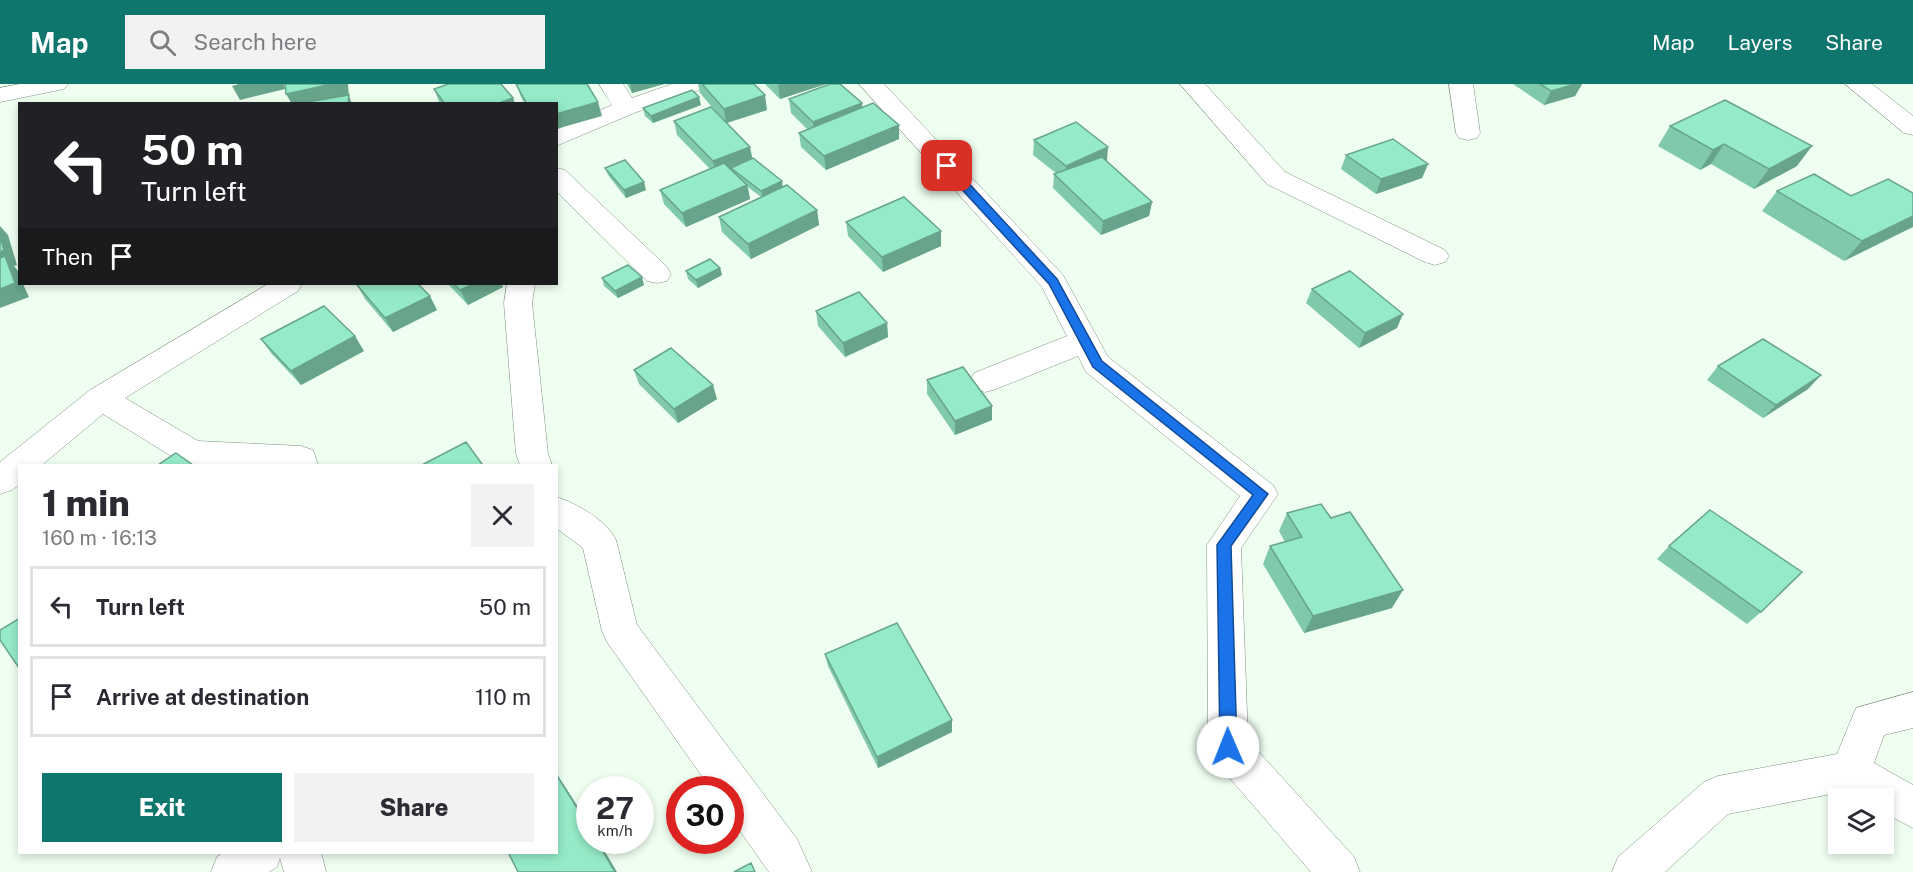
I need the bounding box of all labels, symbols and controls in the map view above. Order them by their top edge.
search box [125,15,545,69]
text: Map [30,26,89,59]
icon: search [146,26,179,59]
text: Search here [194,29,317,55]
text: Map [1652,30,1695,55]
text: Layers [1728,30,1792,55]
text: Share [1825,30,1883,55]
text: 50 m [141,125,244,174]
icon: left [42,126,120,204]
pin [921,140,972,191]
icon: arrive [930,149,963,182]
text: Turn left [141,175,247,207]
icon: arrive [105,240,138,273]
text: Then [42,244,93,270]
text: 1 min [42,482,130,524]
button: close [471,484,534,547]
text: 160 m · 16:13 [42,526,157,550]
icon: left [45,590,78,623]
text: Turn left [96,594,185,620]
text: 50 m [479,594,531,620]
icon: arrive [45,680,78,713]
text: Arrive at destination [96,684,309,710]
text: 110 m [475,684,531,710]
position arrow [1196,715,1260,779]
button: Exit [42,773,282,842]
button: Share [294,773,534,842]
speed limit sign: 30 [666,776,744,854]
map controls [1828,788,1894,854]
button: layers [1828,788,1894,854]
text: 27 [596,790,634,826]
text: km/h [597,822,633,839]

